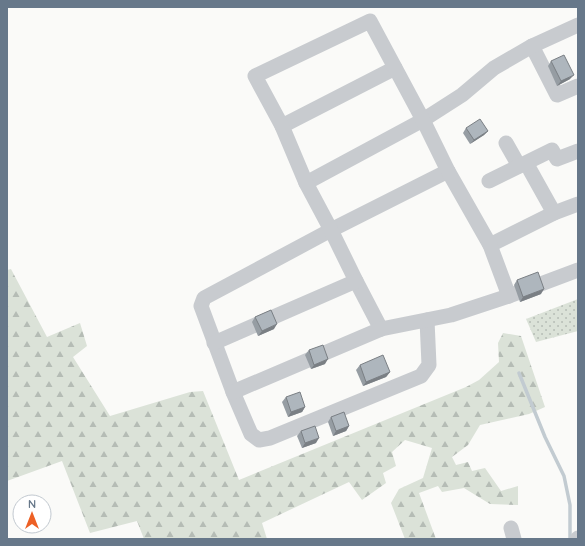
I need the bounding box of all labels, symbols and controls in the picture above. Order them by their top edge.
north arrow [12,494,52,534]
text: N [28,497,36,511]

